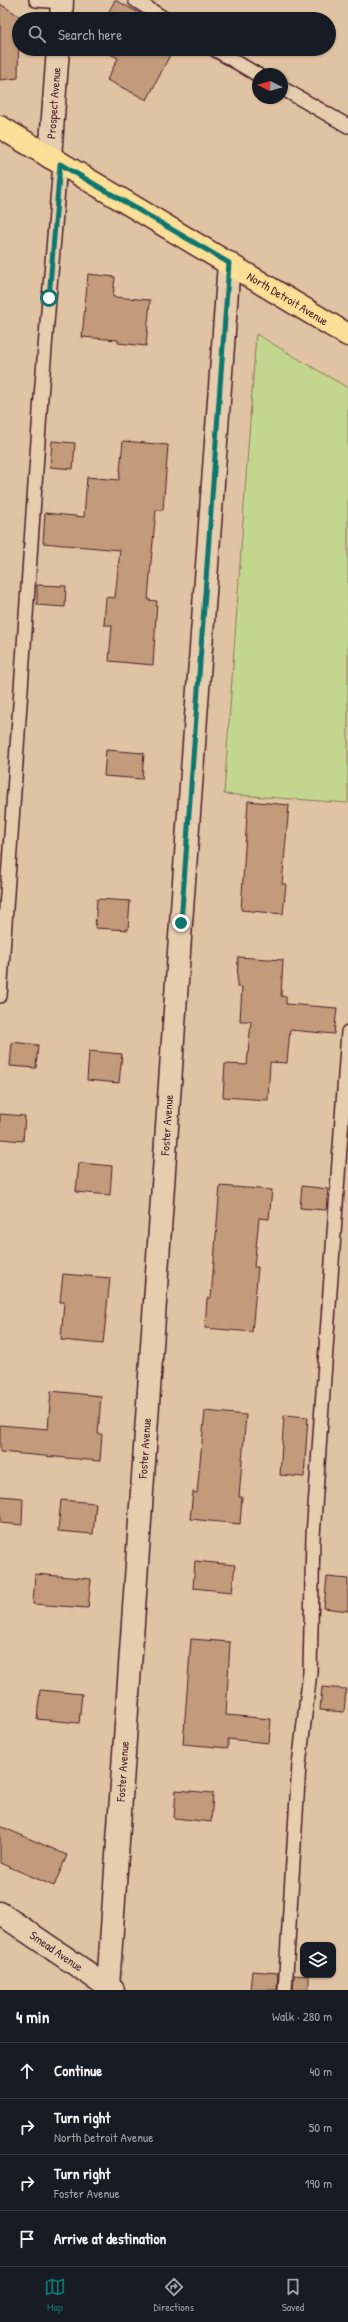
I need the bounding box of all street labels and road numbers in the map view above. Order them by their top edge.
street label: Prospect Avenue [42,66,65,140]
street label: North Detroit Avenue [244,268,332,329]
street label: Foster Avenue [156,1094,177,1157]
street label: Foster Avenue [134,1417,155,1480]
street label: Foster Avenue [112,1740,133,1803]
street label: Smead Avenue [26,1927,87,1975]

